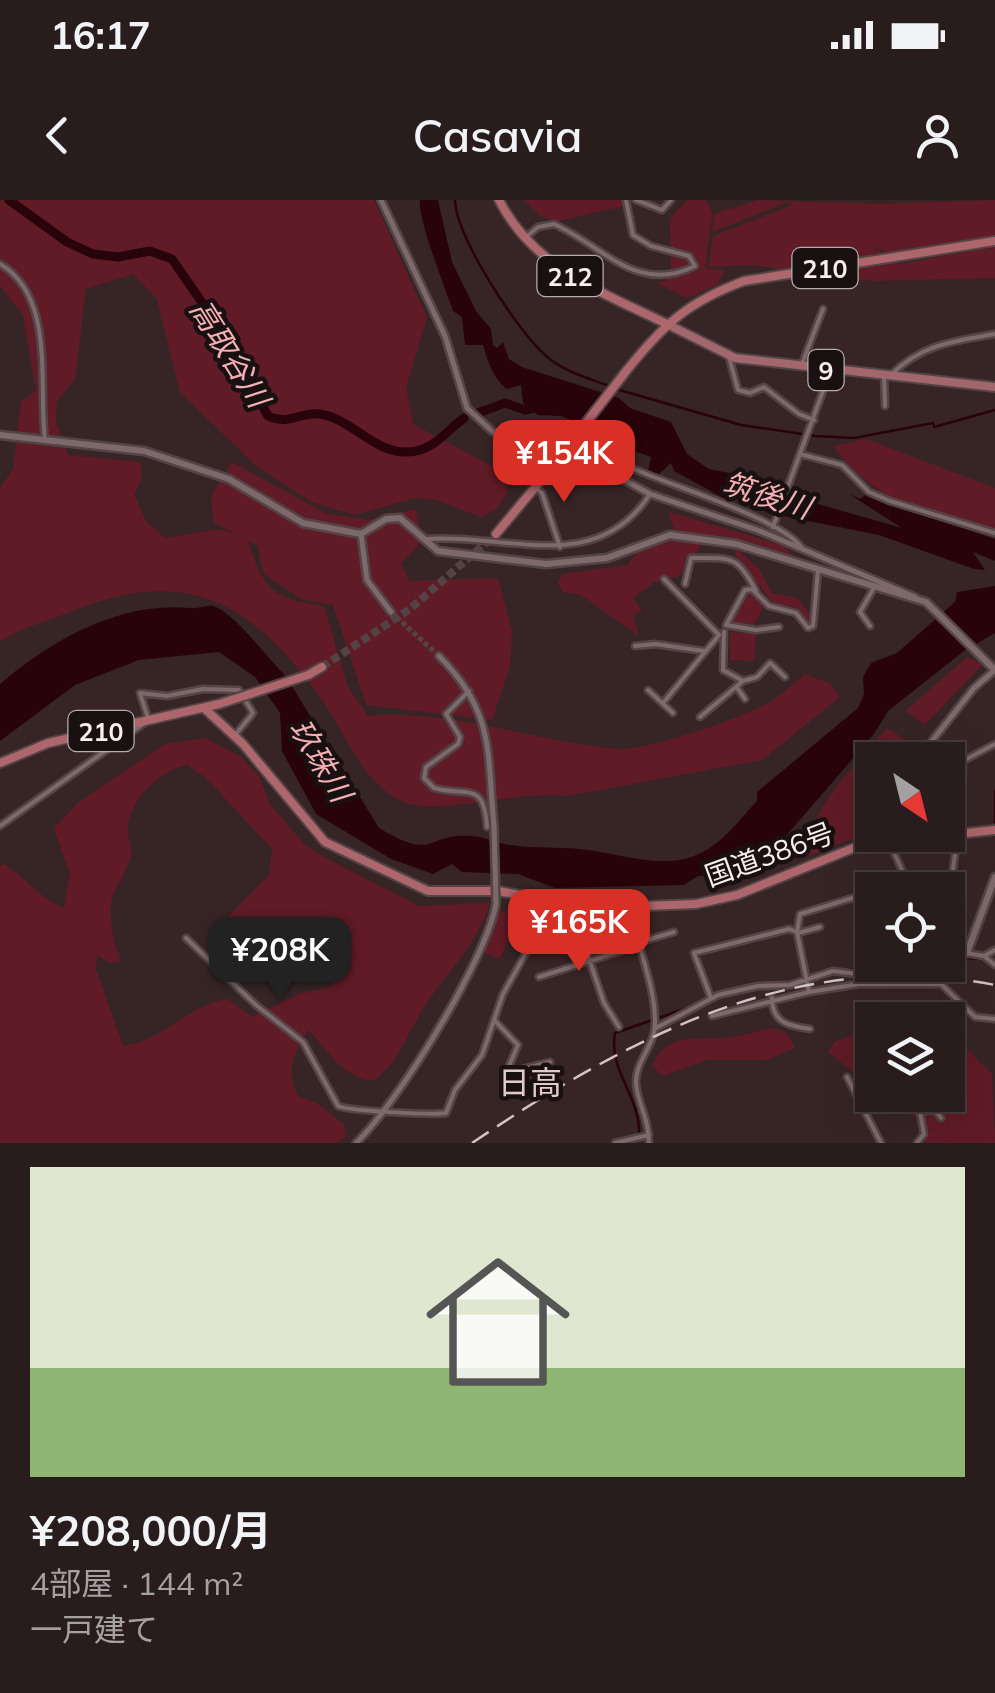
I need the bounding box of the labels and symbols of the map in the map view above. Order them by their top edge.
road number: 210 [792,248,858,288]
road number: 212 [538,256,602,296]
water label: 高取谷川 [182,292,279,416]
road number: 9 [808,350,844,390]
pin: ¥154K [494,420,634,505]
water label: 筑後川 [718,464,818,527]
road number: 210 [68,711,134,751]
water label: 玖珠川 [282,712,362,811]
north arrow [855,742,965,852]
street label: 国道386号 [700,815,838,893]
pin: ¥165K [509,889,649,974]
pin: ¥208K [210,917,350,1002]
district label: 日高 [498,1062,562,1102]

